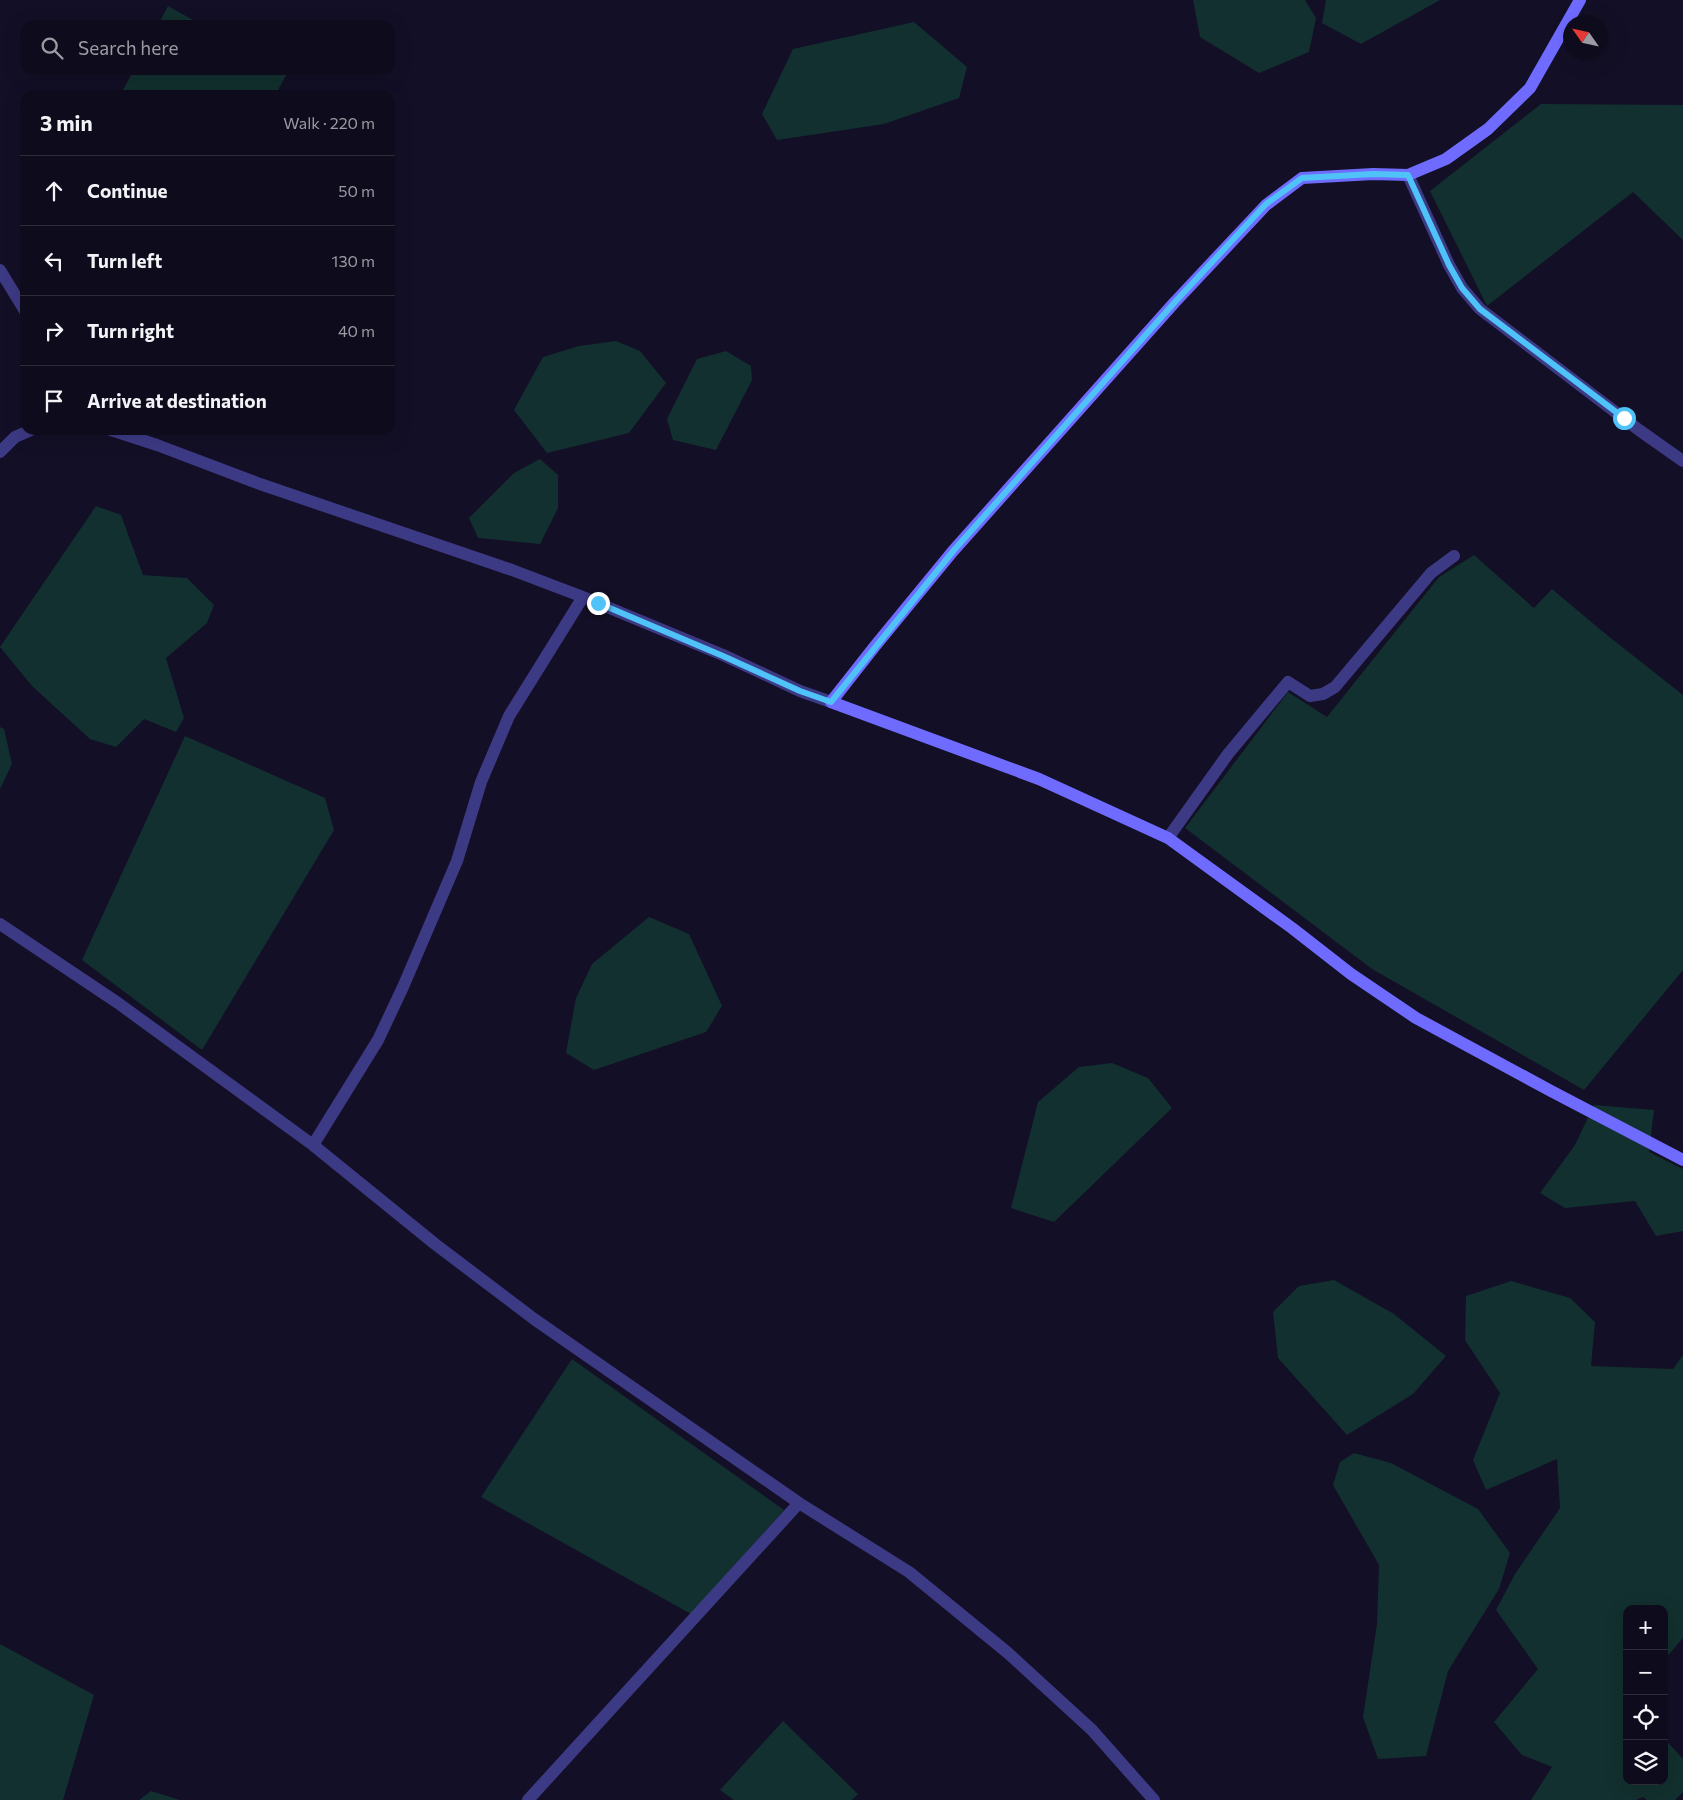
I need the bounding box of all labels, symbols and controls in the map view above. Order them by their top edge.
north arrow [1563,15,1608,60]
search box [20,20,395,75]
icon: search [38,34,66,62]
text: Search here [78,36,178,59]
text: 3 min [40,110,93,135]
text: Walk · 220 m [283,113,375,132]
icon: ahead [40,177,68,205]
text: Continue [87,179,167,202]
text: 50 m [338,181,375,200]
icon: left [40,247,68,275]
text: Turn left [87,249,162,272]
text: 130 m [332,251,375,270]
icon: right [40,317,68,345]
text: Turn right [87,319,174,342]
text: 40 m [338,321,375,340]
icon: arrive [40,387,68,415]
text: Arrive at destination [87,389,267,412]
route start [1613,407,1636,430]
route end [587,592,610,615]
map controls [1623,1605,1668,1785]
button: + [1623,1605,1668,1650]
button: − [1623,1650,1668,1695]
button: locate [1623,1695,1668,1740]
button: layers [1623,1740,1668,1785]

